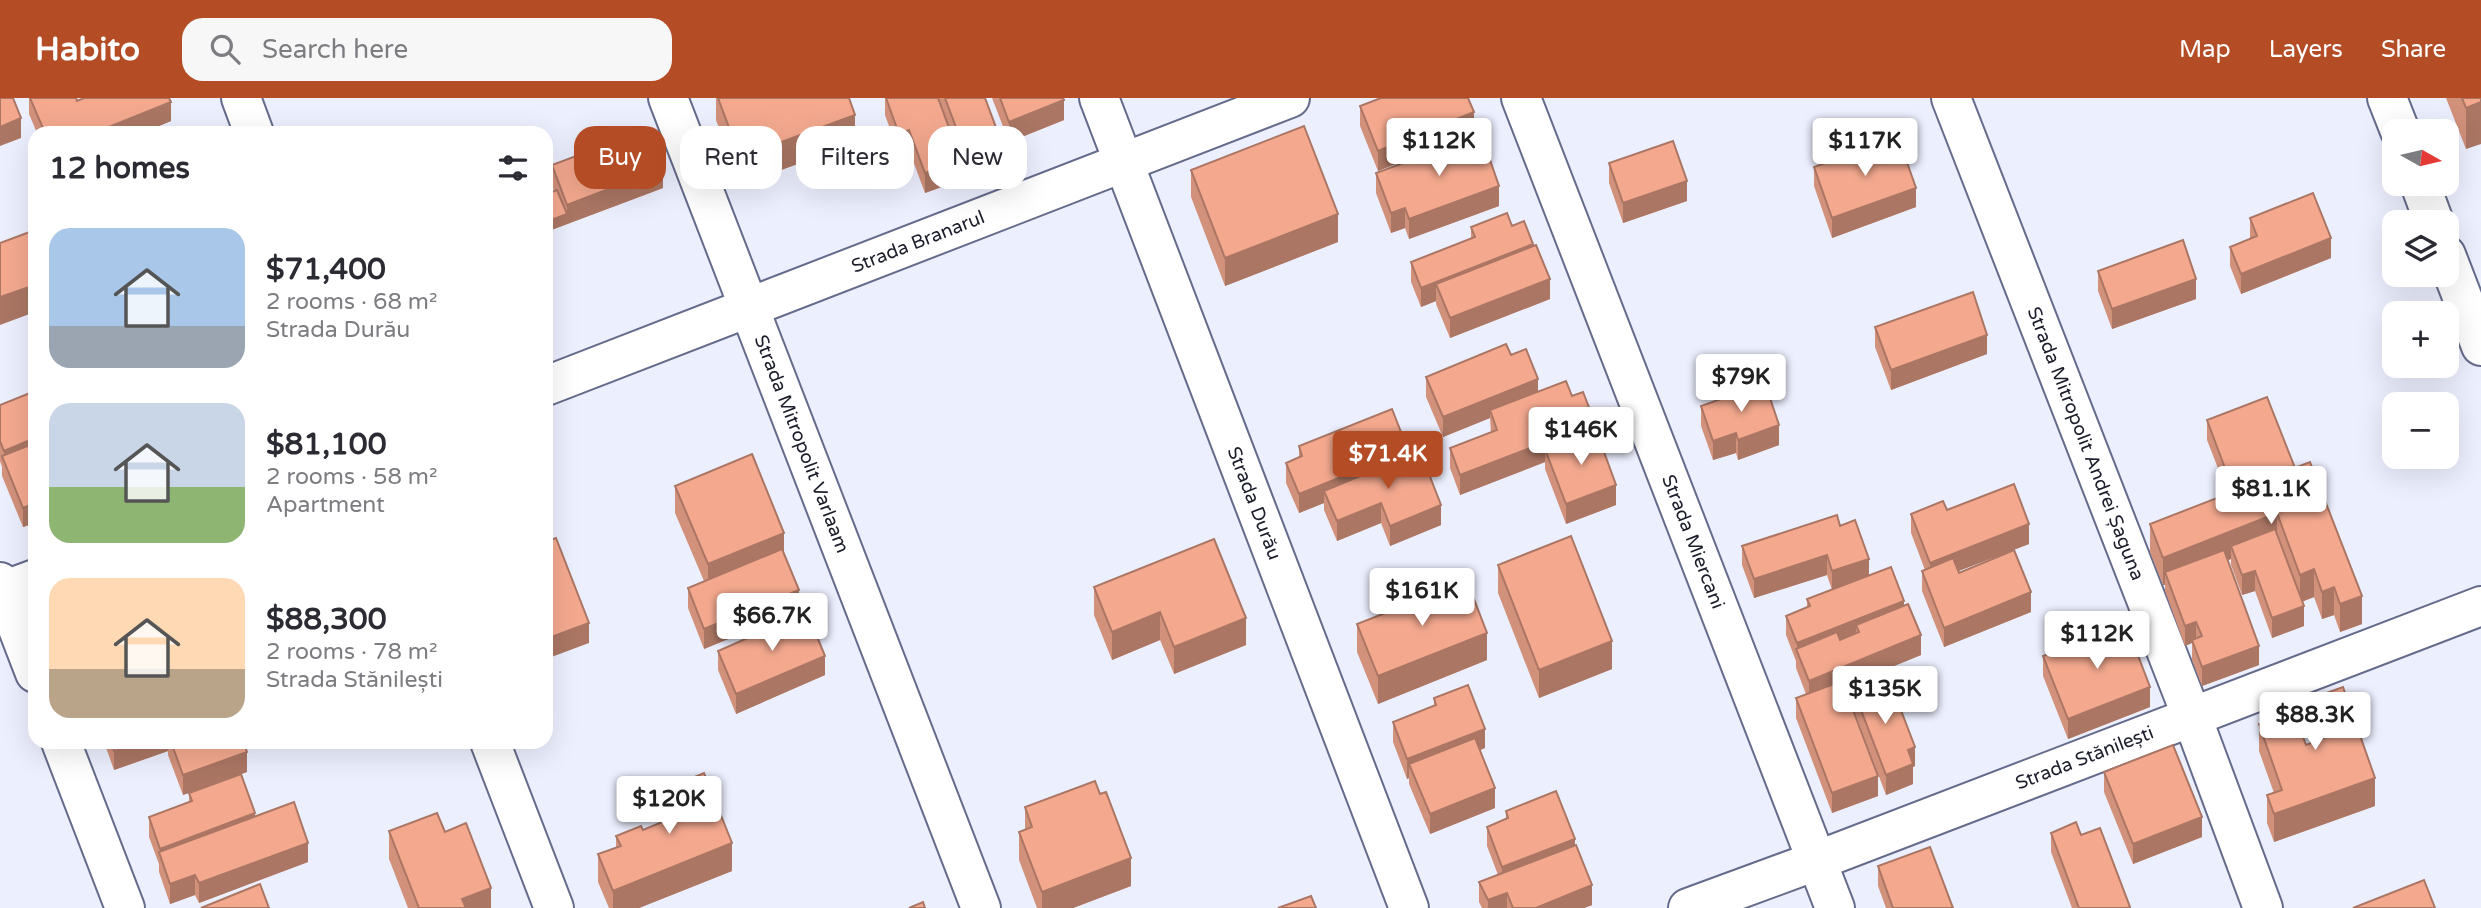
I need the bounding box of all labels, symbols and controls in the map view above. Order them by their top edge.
search box [182,18,672,81]
text: Habito [35,30,140,69]
icon: search [206,30,244,68]
text: Search here [262,34,408,65]
text: Map [2179,35,2231,64]
text: Layers [2269,35,2343,64]
text: Share [2381,35,2446,64]
pin: $112K [1390,118,1488,178]
pin: $117K [1816,118,1914,178]
north arrow [2382,119,2459,196]
map controls [2382,119,2459,469]
chip: Buy [574,126,666,189]
chip: Rent [680,126,782,189]
chip: Filters [796,126,914,189]
chip: New [928,126,1027,189]
text: $112K [1403,127,1475,155]
text: $117K [1829,127,1901,155]
icon: filters [494,149,532,187]
text: 12 homes [49,150,190,187]
street label: Strada Branarul [848,206,988,278]
button: layers [2382,210,2459,287]
text: $71,400 [266,251,386,288]
icon: home [105,256,189,340]
text: 2 rooms · 68 m² [266,288,437,316]
button: + [2382,301,2459,378]
street label: Strada Mitropolit Andrei Șaguna [2022,304,2149,584]
text: Strada Durău [266,316,410,344]
street label: Strada Mitropolit Varlaam [750,332,854,556]
pin: $79K [1700,354,1782,414]
text: $79K [1712,363,1770,391]
button: − [2382,392,2459,469]
pin: $146K [1532,408,1630,467]
text: $146K [1545,416,1617,444]
text: $81,100 [266,426,386,463]
icon: home [105,431,189,515]
pin: $71.4K [1331,432,1445,491]
text: $71.4K [1349,440,1427,468]
street label: Strada Durău [1223,444,1286,563]
text: 2 rooms · 58 m² [266,463,437,491]
pin: $81.1K [2214,466,2328,526]
street label: Strada Miercani [1657,472,1729,612]
text: $81.1K [2232,475,2310,503]
text: Apartment [266,491,385,519]
pin: $161K [1373,568,1471,628]
text: $161K [1386,577,1458,605]
pin: $66.7K [715,594,829,653]
text: $88,300 [266,601,386,638]
text: $66.7K [733,602,811,630]
icon: home [105,606,189,690]
pin: $112K [2048,612,2146,671]
text: $112K [2061,620,2133,648]
text: 2 rooms · 78 m² [266,638,437,666]
text: Strada Stănilești [266,666,443,694]
pin: $135K [1836,666,1934,726]
text: $135K [1849,675,1921,703]
pin: $88.3K [2258,692,2372,752]
text: $88.3K [2276,701,2354,729]
street label: Strada Stănilești [2012,722,2157,794]
pin: $120K [620,776,718,836]
text: $120K [633,785,705,813]

